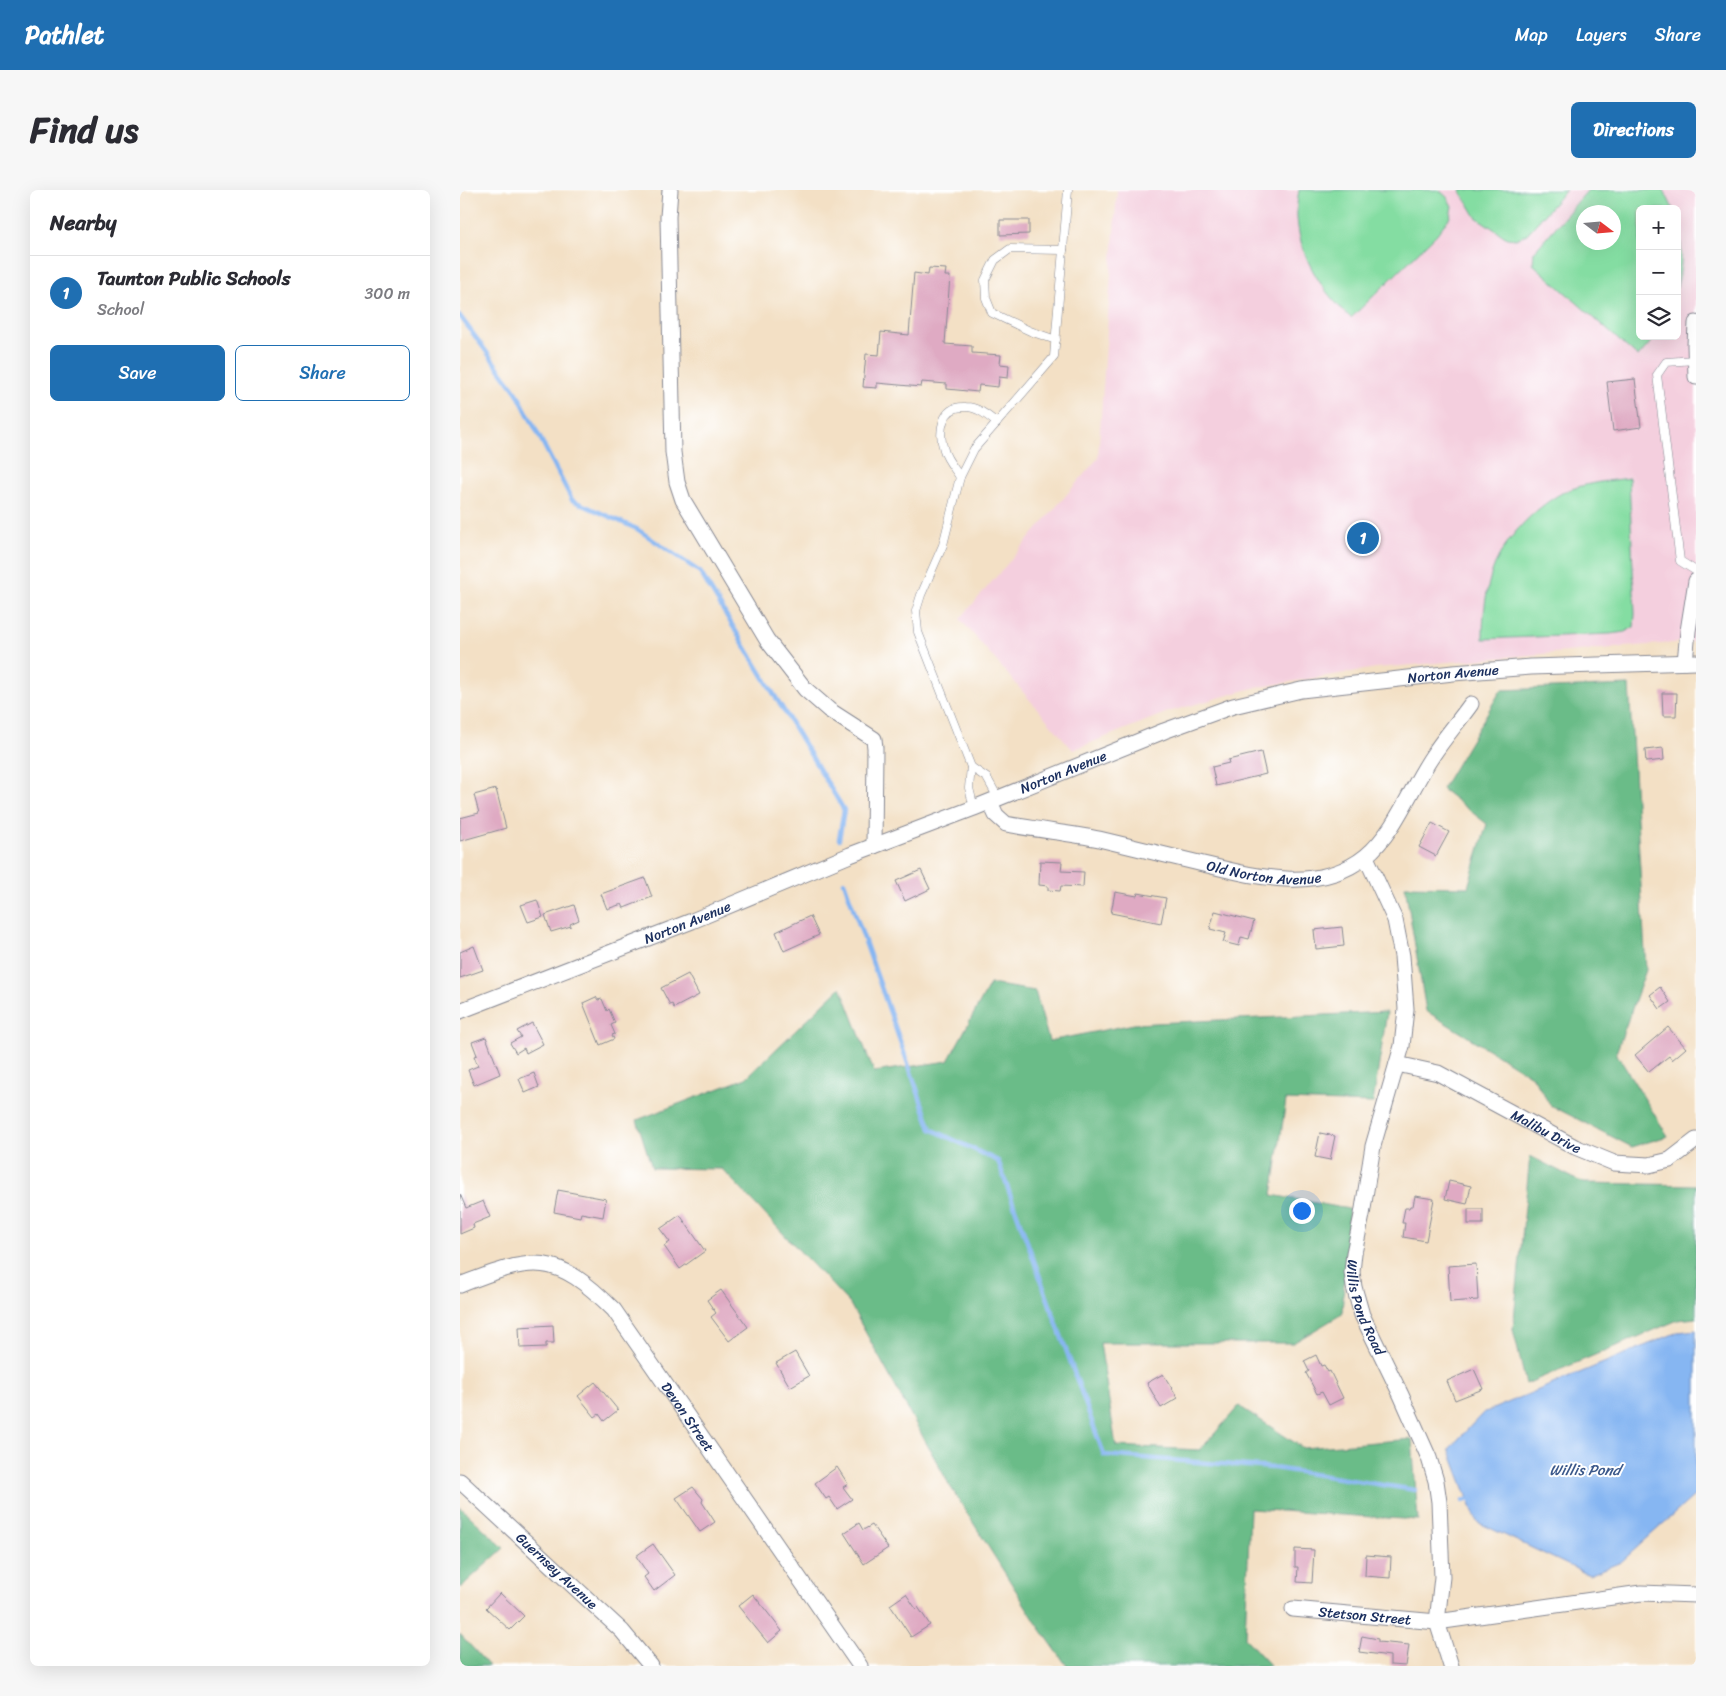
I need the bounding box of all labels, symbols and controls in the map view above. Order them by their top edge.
text: Pathlet [25,14,104,56]
text: Map [1515,19,1548,51]
text: Layers [1576,19,1627,51]
text: Share [1655,19,1701,51]
text: Find us [30,99,138,161]
button: Directions [1571,102,1696,158]
text: Nearby [50,204,116,242]
north arrow [1576,205,1621,250]
map controls [1636,205,1681,340]
button: + [1636,205,1681,250]
button: − [1636,250,1681,295]
text: Taunton Public Schools [97,262,291,295]
text: 1 [63,279,69,308]
text: 300 m [365,279,410,308]
text: School [97,295,144,324]
button: layers [1636,295,1681,340]
button: Save [50,345,225,401]
button: Share [235,345,410,401]
pin: 1 [1347,519,1379,557]
street label: Norton Avenue [1406,658,1500,691]
street label: Norton Avenue [1016,743,1111,801]
street label: Old Norton Avenue [1204,853,1324,892]
street label: Norton Avenue [640,894,735,951]
street label: Malibu Drive [1506,1103,1585,1161]
your location [1289,1198,1315,1224]
street label: Willis Pond Road [1339,1258,1393,1361]
street label: Devon Street [654,1377,721,1457]
water label: Willis Pond [1550,1457,1625,1483]
street label: Guernsey Avenue [510,1526,604,1616]
street label: Stetson Street [1317,1599,1412,1633]

